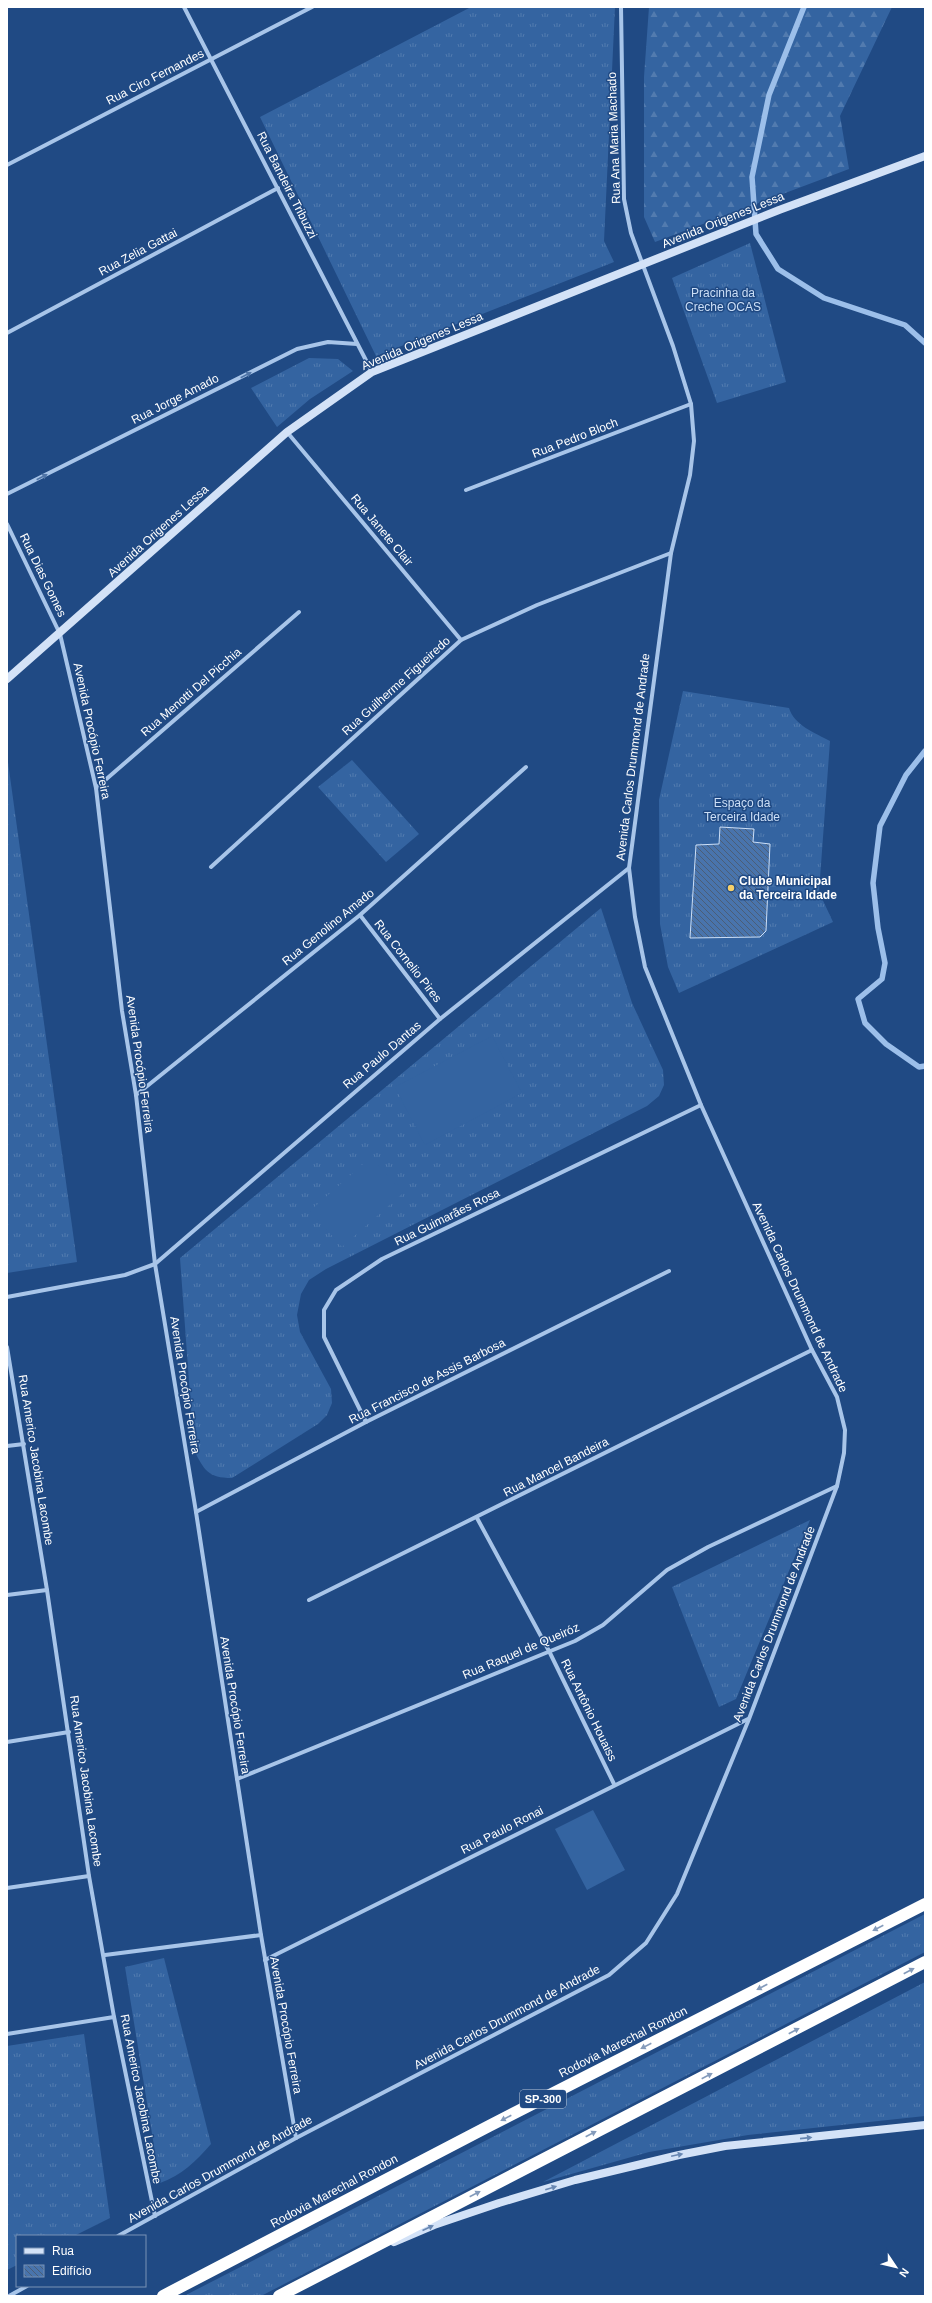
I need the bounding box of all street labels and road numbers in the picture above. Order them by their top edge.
street label: Rua Ciro Fernandes [104,46,206,108]
street label: Rua Ana Maria Machado [605,71,623,204]
street label: Rua Bandeira Tribuzzi [254,129,320,241]
street label: Avenida Origenes Lessa [660,189,786,251]
street label: Rua Zelia Gattai [96,225,180,279]
street label: Avenida Origenes Lessa [359,309,485,373]
street label: Rua Jorge Amado [129,371,221,427]
street label: Rua Pedro Bloch [530,415,620,461]
street label: Avenida Origenes Lessa [105,482,211,580]
street label: Rua Janete Clair [348,491,416,569]
street label: Rua Dias Gomes [17,531,69,619]
street label: Rua Guilherme Figueiredo [339,633,453,738]
street label: Rua Menotti Del Picchia [138,644,244,739]
street label: Avenida Carlos Drummond de Andrade [613,652,653,861]
street label: Avenida Procópio Ferreira [71,661,113,801]
street label: Rua Genolino Amado [279,885,377,968]
street label: Rua Cornelio Pires [371,917,445,1005]
street label: Avenida Procópio Ferreira [123,994,157,1134]
street label: Rua Paulo Dantas [340,1018,424,1092]
street label: Rua Guimarães Rosa [392,1185,502,1249]
street label: Avenida Carlos Drummond de Andrade [750,1200,851,1395]
street label: Avenida Procópio Ferreira [167,1315,203,1455]
street label: Rua Francisco de Assis Barbosa [347,1335,508,1427]
street label: Rua Americo Jacobina Lacombe [16,1374,56,1547]
street label: Rua Manoel Bandeira [501,1434,611,1500]
street label: Avenida Carlos Drummond de Andrade [730,1524,818,1724]
street label: Rua Raquel de Queiróz [461,1620,581,1682]
street label: Avenida Procópio Ferreira [217,1635,253,1775]
street label: Rua Antônio Houaiss [558,1657,620,1763]
street label: Rua Americo Jacobina Lacombe [67,1694,105,1868]
street label: Rua Paulo Ronai [458,1803,546,1857]
street label: Avenida Procópio Ferreira [267,1955,305,2095]
street label: Avenida Carlos Drummond de Andrade [412,1962,603,2072]
street label: Rodovia Marechal Rondon [557,2004,689,2080]
street label: Rua Americo Jacobina Lacombe [118,2013,164,2185]
road number: SP-300 [520,2090,566,2108]
street label: Avenida Carlos Drummond de Andrade [125,2112,315,2226]
street label: Rodovia Marechal Rondon [268,2151,400,2231]

